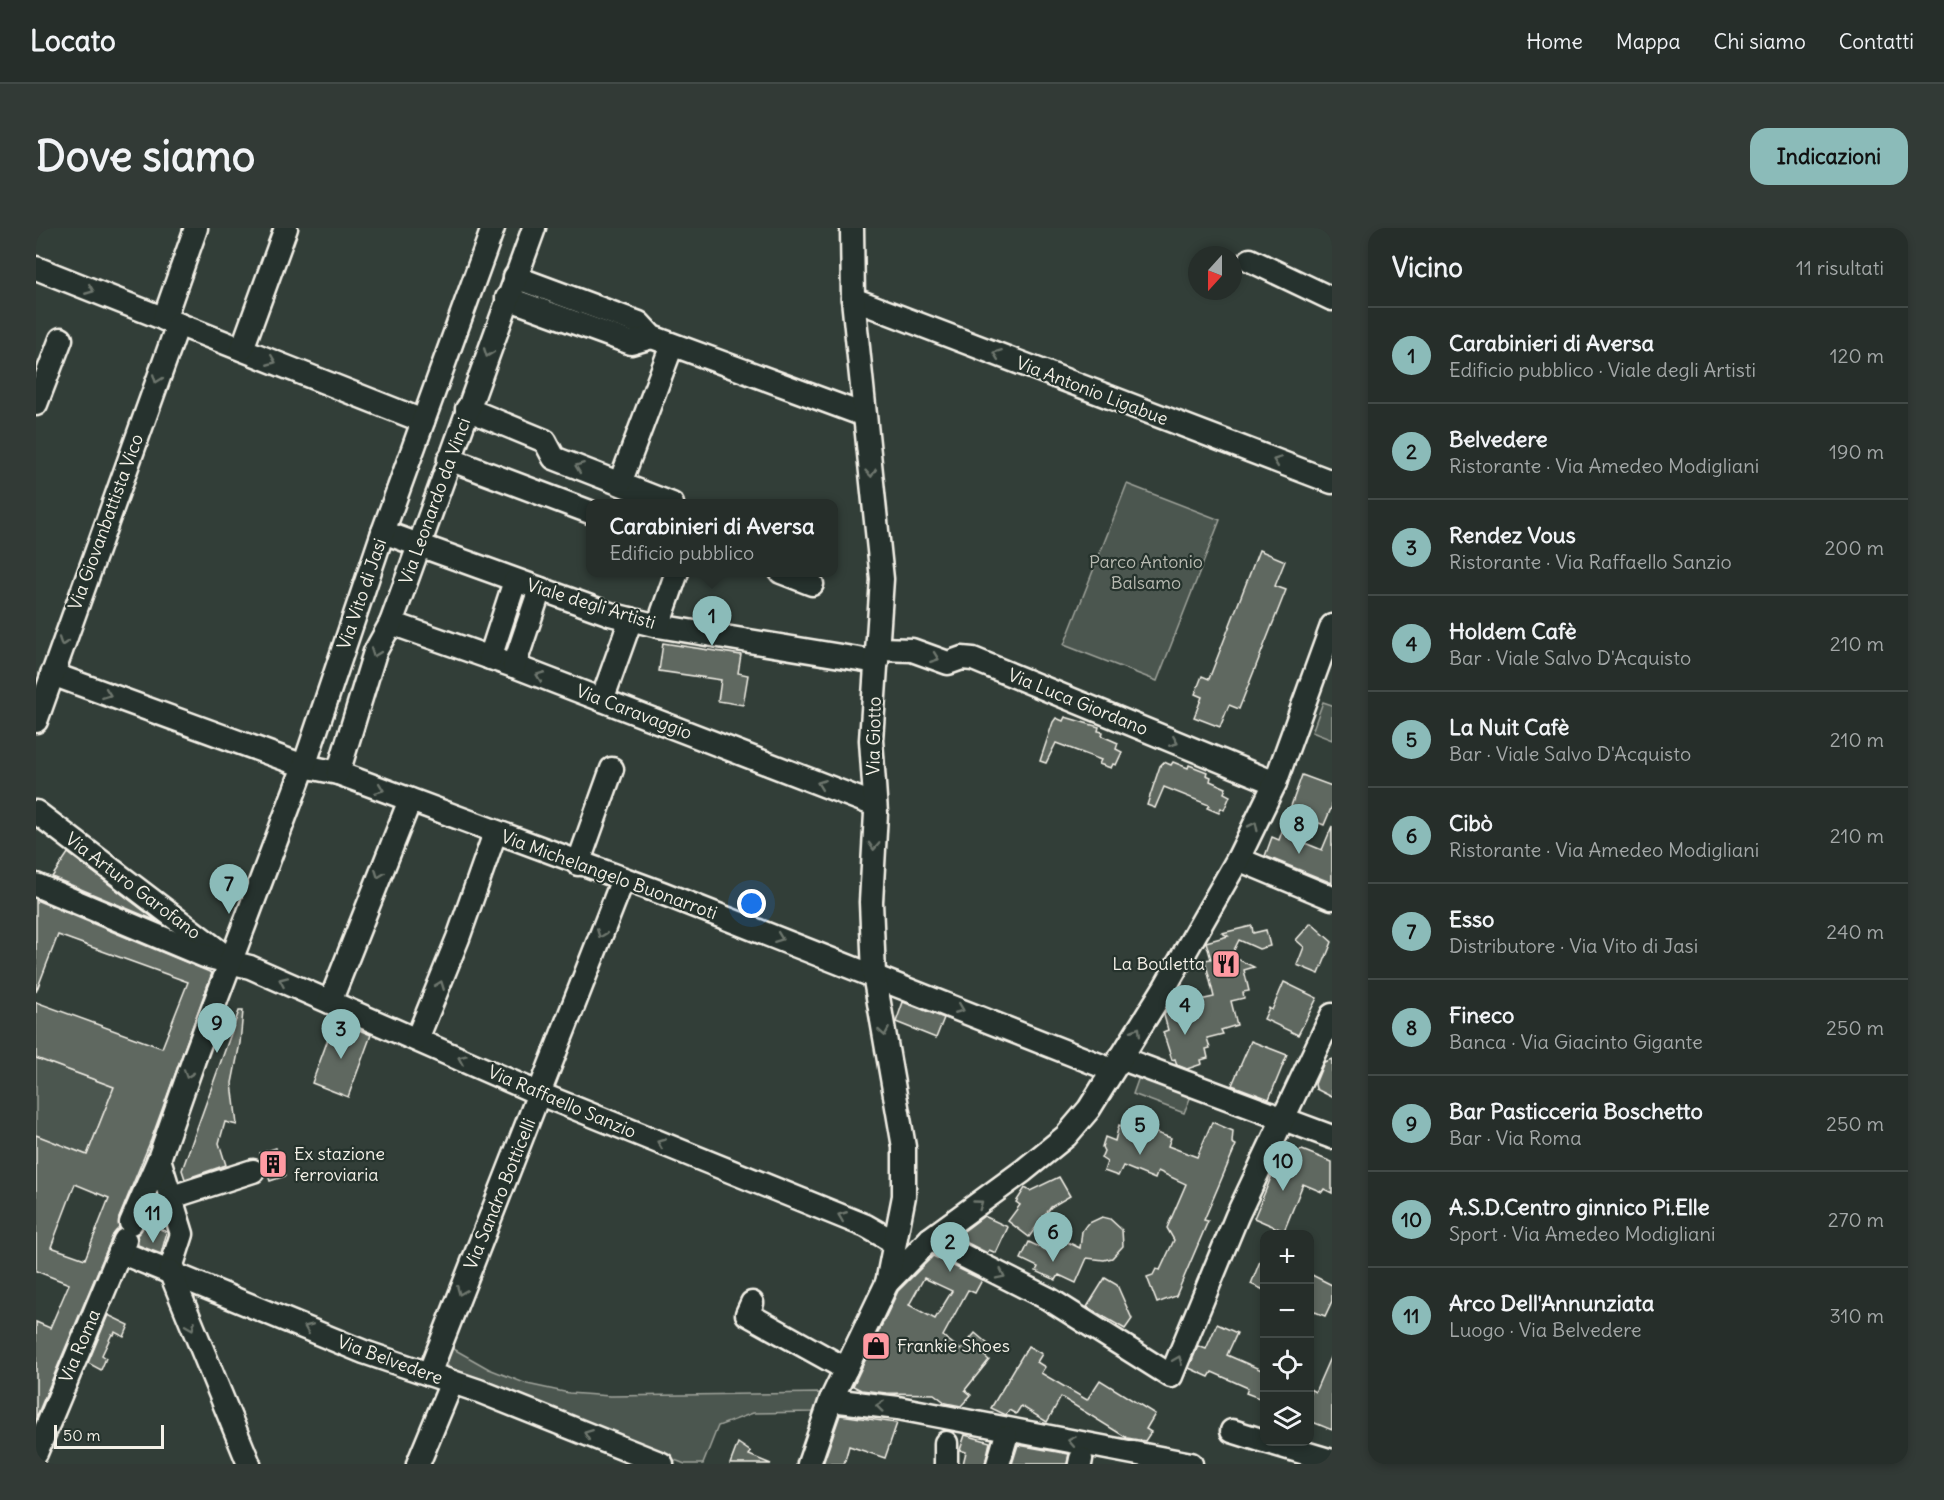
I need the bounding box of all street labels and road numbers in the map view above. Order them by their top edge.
street label: Via Antonio Ligabue [1013,351,1171,430]
street label: Via Leonardo da Vinci [394,414,475,587]
street label: Via Giovanbattista Vico [63,431,148,613]
street label: Via Vito di Jasi [332,535,391,652]
street label: Viale degli Artisti [524,573,658,634]
street label: Via Luca Giordano [1005,663,1152,740]
street label: Via Caravaggio [573,679,695,744]
street label: Via Giotto [861,696,886,776]
street label: Via Michelangelo Buonarroti [498,825,720,924]
street label: Via Arturo Garofano [61,827,206,944]
street label: Via Raffaello Sanzio [485,1060,640,1143]
street label: Via Sandro Botticelli [459,1115,540,1273]
street label: Via Roma [54,1306,105,1386]
street label: Via Belvedere [334,1330,446,1389]

